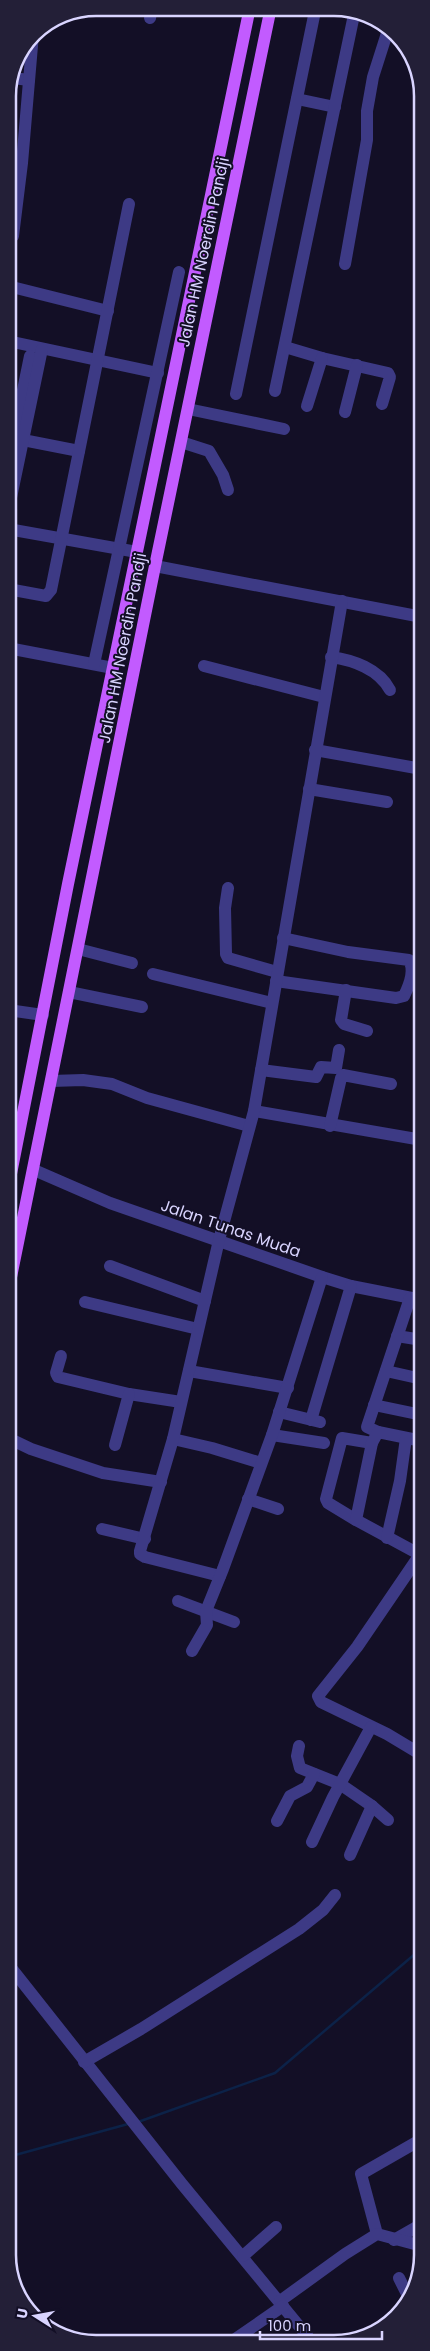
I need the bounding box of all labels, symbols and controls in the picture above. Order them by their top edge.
street label: Jalan HM Noerdin Pandji [172,155,235,349]
street label: Jalan HM Noerdin Pandji [93,551,152,745]
street label: Jalan Tunas Muda [158,1194,304,1263]
north arrow [10,2291,60,2341]
text: U [11,2307,33,2320]
scale bar [260,2308,382,2340]
text: 100 m [268,2315,311,2336]

